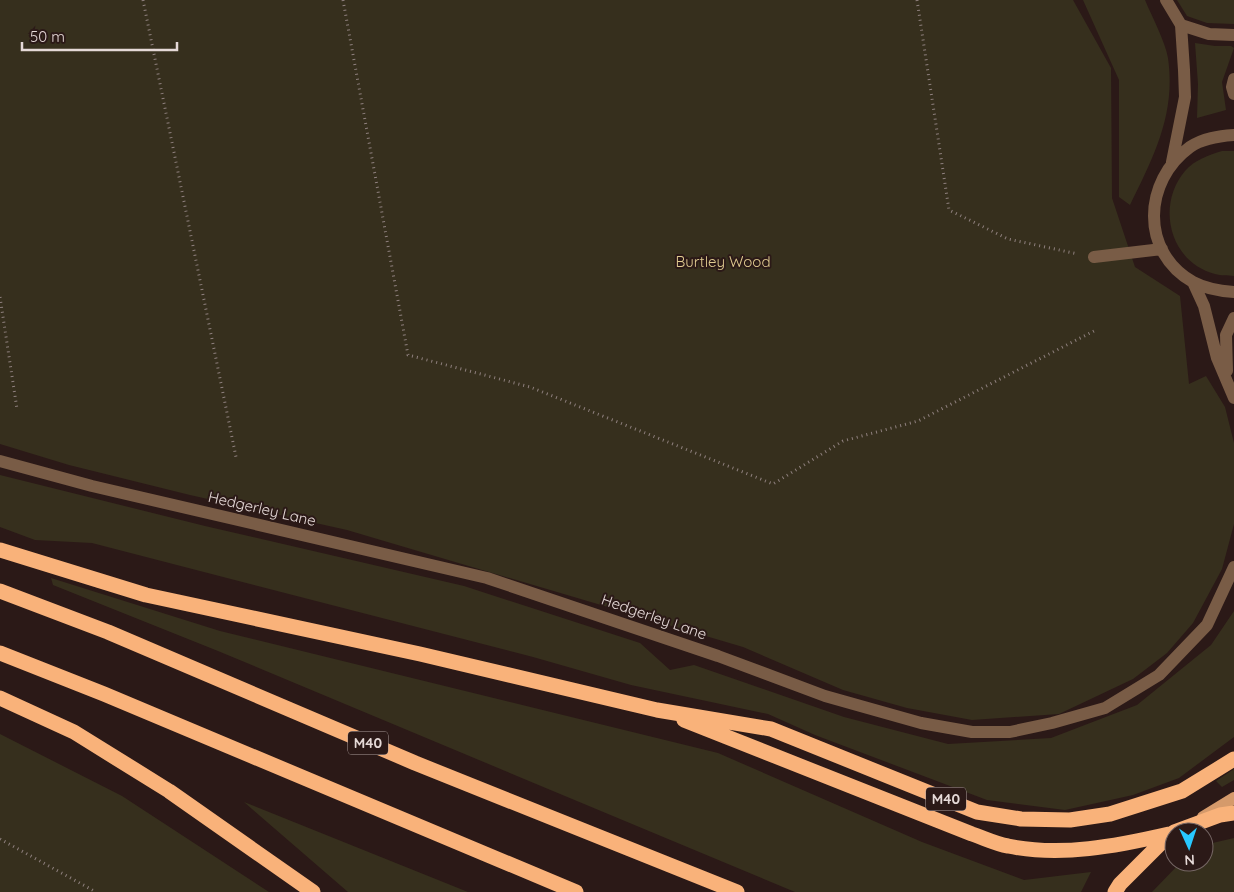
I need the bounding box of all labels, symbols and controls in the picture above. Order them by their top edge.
scale bar [22,20,178,52]
text: 50 m [30,27,65,46]
park label: Burtley Wood [676,252,770,271]
street label: Hedgerley Lane [206,487,318,530]
street label: Hedgerley Lane [599,590,709,643]
road number: M40 [348,731,388,754]
road number: M40 [926,788,966,811]
north arrow [1164,822,1214,872]
text: N [1184,851,1195,869]

